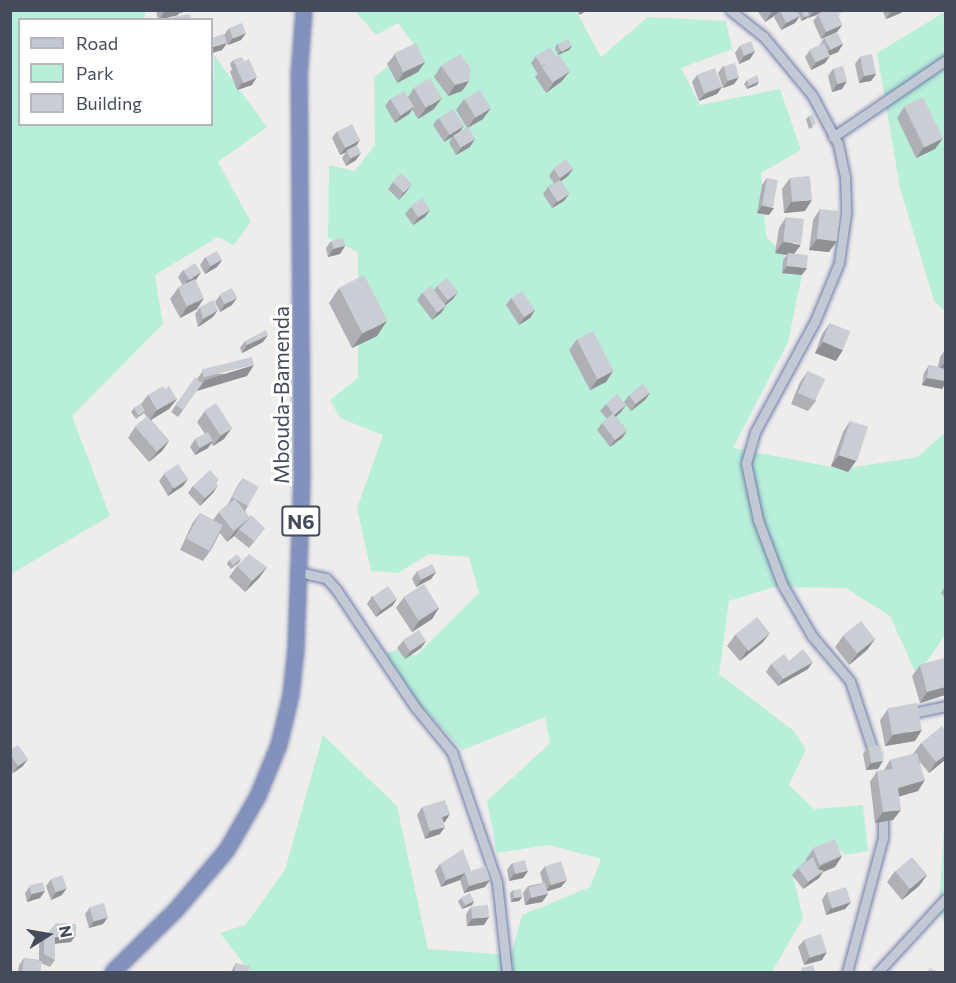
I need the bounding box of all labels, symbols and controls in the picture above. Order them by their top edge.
legend [18,18,213,126]
text: Road [76,32,118,54]
text: Park [76,62,114,84]
text: Building [76,92,142,114]
street label: Mbouda-Bamenda [268,306,294,484]
road number: N6 [280,504,322,538]
north arrow [18,905,78,965]
text: N [56,924,77,939]

